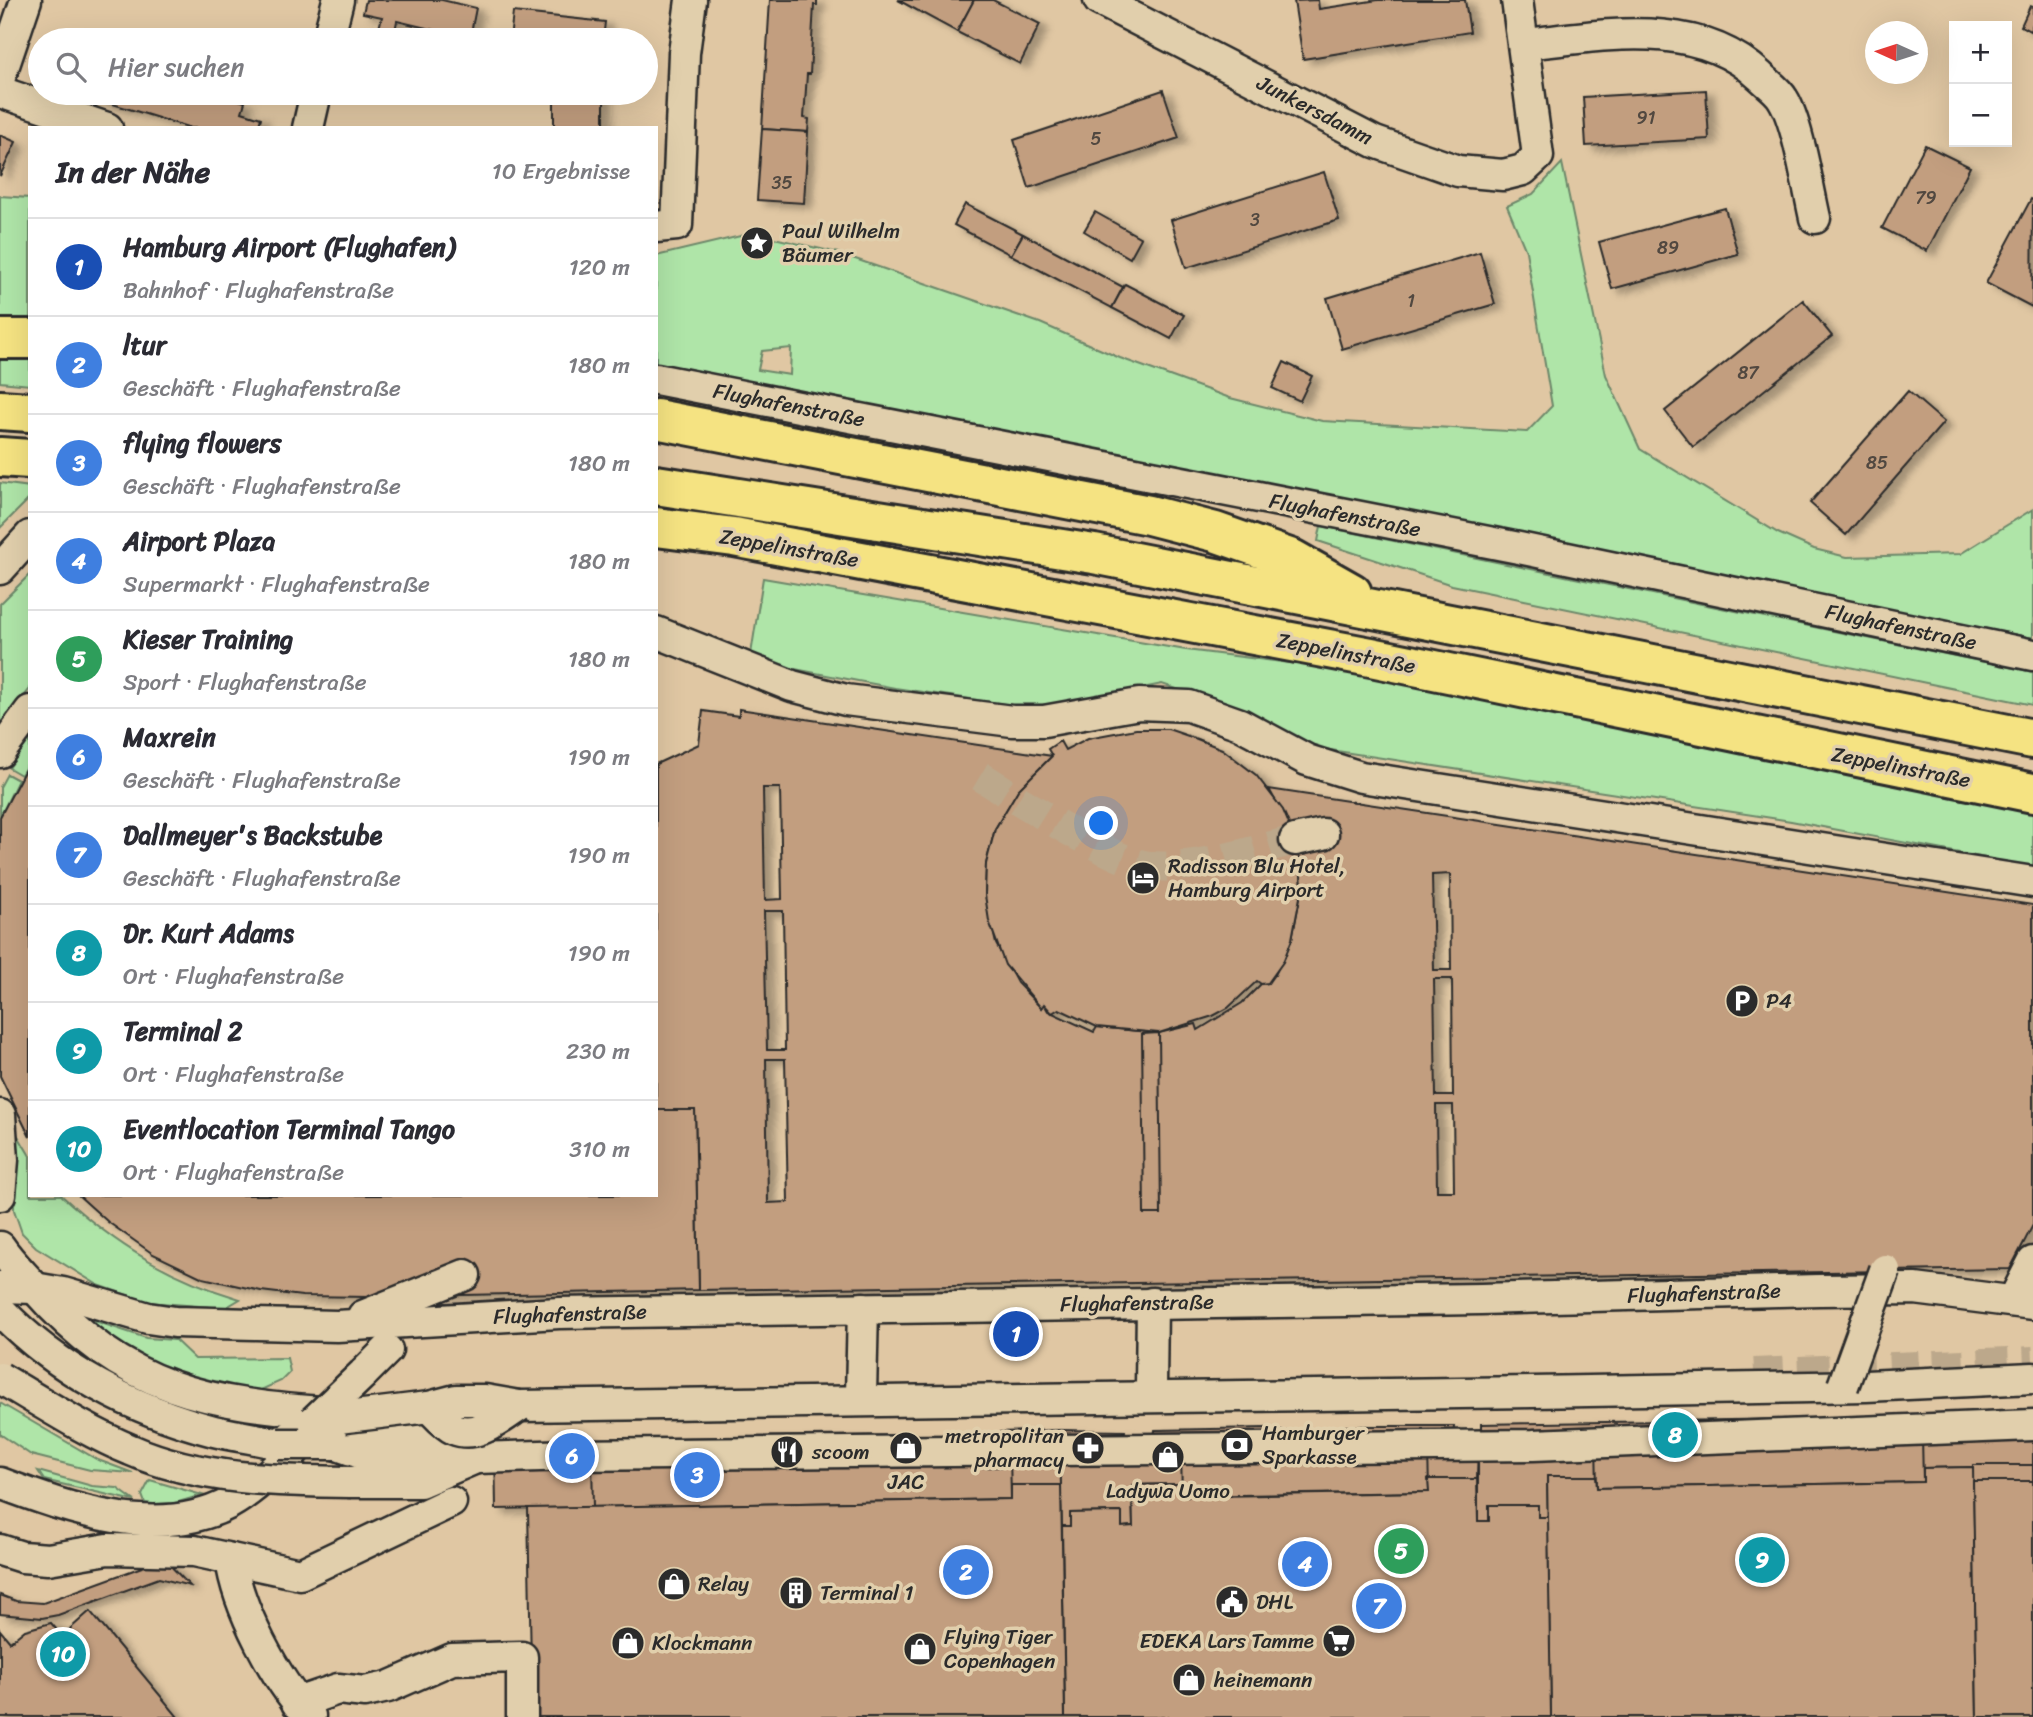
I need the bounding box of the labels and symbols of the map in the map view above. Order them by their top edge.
north arrow [1865,21,1928,84]
street label: Junkersdamm [1249,64,1380,156]
house number: 91 [1637,102,1656,134]
house number: 5 [1091,123,1102,155]
house number: 35 [772,167,792,199]
house number: 79 [1915,182,1937,214]
house number: 3 [1250,204,1260,236]
place label: Paul Wilhelm Bäumer [782,212,900,274]
place icon: Paul Wilhelm Bäumer [738,224,776,262]
house number: 89 [1657,232,1679,264]
house number: 1 [1407,285,1415,317]
house number: 87 [1737,357,1760,389]
street label: Flughafenstraße [710,372,868,438]
house number: 85 [1866,447,1888,479]
street label: Flughafenstraße [1266,482,1424,548]
street label: Zeppelinstraße [716,517,862,579]
street label: Flughafenstraße [1822,592,1980,662]
street label: Zeppelinstraße [1273,621,1419,685]
street label: Zeppelinstraße [1828,735,1974,799]
your location [1084,806,1118,840]
place label: Radisson Blu Hotel, Hamburg Airport [1168,847,1345,909]
hotel icon: Radisson Blu Hotel, Hamburg Airport [1124,859,1162,897]
parking icon: P4 [1723,982,1761,1020]
place label: P4 [1766,982,1792,1020]
street label: Flughafenstraße [1626,1271,1782,1315]
street label: Flughafenstraße [1060,1283,1214,1323]
street label: Flughafenstraße [492,1292,648,1336]
pin: 1 [993,1308,1039,1360]
pin: 8 [1652,1409,1698,1461]
place label: Hamburger Sparkasse [1262,1414,1365,1476]
place label: metropolitan pharmacy [945,1417,1064,1479]
bank icon: Hamburger Sparkasse [1218,1426,1256,1464]
shop icon: JAC [887,1429,925,1467]
pharmacy icon: metropolitan pharmacy [1069,1429,1107,1467]
pin: 6 [549,1430,595,1482]
restaurant icon: scoom [768,1433,806,1471]
place label: scoom [811,1433,870,1471]
shop icon: Ladywa Uomo [1149,1438,1187,1476]
pin: 3 [674,1449,720,1501]
place label: JAC [887,1463,924,1501]
place label: Ladywa Uomo [1106,1472,1230,1510]
pin: 5 [1378,1525,1424,1577]
pin: 9 [1739,1534,1785,1586]
pin: 4 [1282,1538,1328,1590]
pin: 2 [943,1546,989,1598]
shop icon: Relay [655,1565,693,1603]
place label: Relay [698,1565,749,1603]
building icon: Terminal 1 [777,1574,815,1612]
place label: Terminal 1 [820,1574,914,1612]
pin: 7 [1356,1580,1402,1632]
public building icon: DHL [1213,1583,1251,1621]
place label: DHL [1256,1583,1293,1621]
place label: Flying Tiger Copenhagen [944,1618,1055,1680]
place label: EDEKA Lars Tamme [1140,1622,1314,1660]
supermarket icon: EDEKA Lars Tamme [1320,1622,1358,1660]
shop icon: Klockmann [609,1624,647,1662]
place label: Klockmann [652,1624,752,1662]
pin: 10 [40,1628,86,1680]
shop icon: Flying Tiger Copenhagen [901,1630,939,1668]
shop icon: heinemann [1170,1661,1208,1699]
place label: heinemann [1213,1661,1312,1699]

